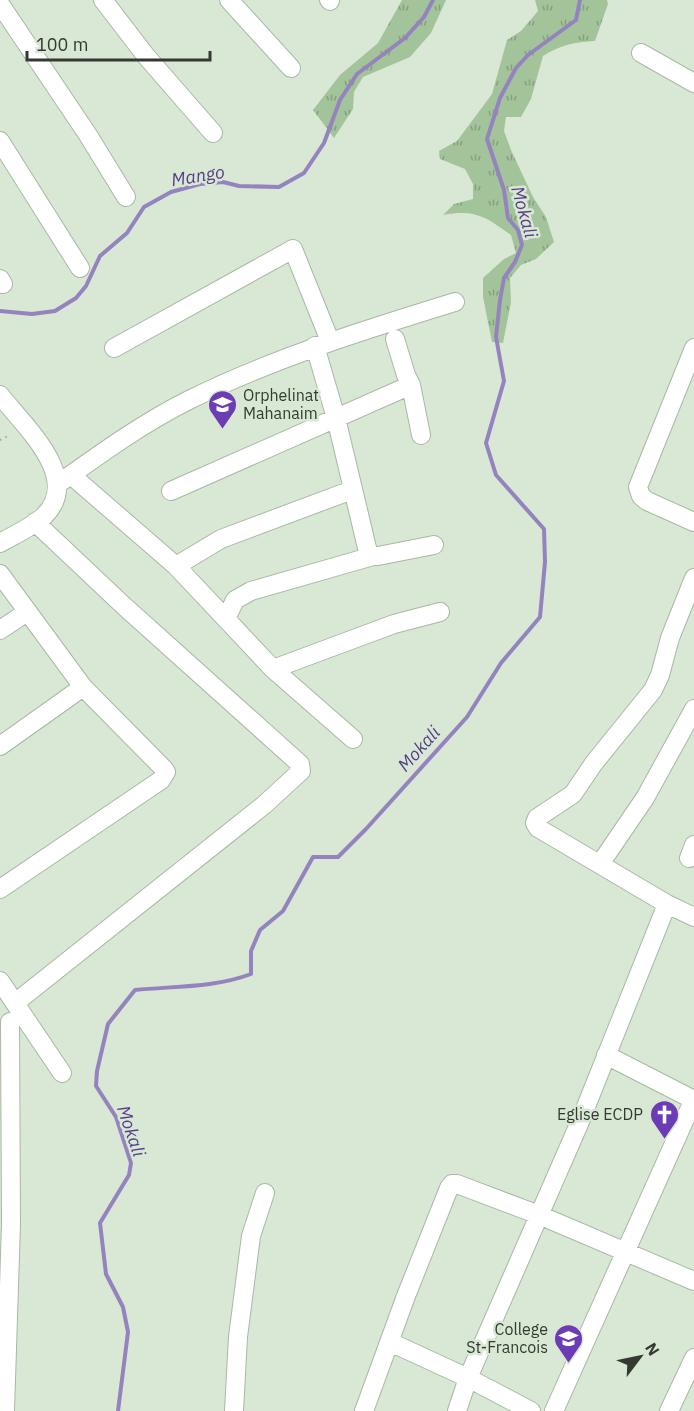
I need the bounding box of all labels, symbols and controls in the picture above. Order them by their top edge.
scale bar [27,24,210,62]
text: 100 m [36,33,88,56]
water label: Mango [170,160,226,191]
water label: Mokali [506,183,543,241]
place label: Orphelinat Mahanaim [243,385,319,423]
school or university icon: Orphelinat Mahanaim [206,388,238,430]
water label: Mokali [392,721,445,776]
church icon: Eglise ECDP [648,1098,680,1140]
water label: Mokali [112,1102,151,1160]
place label: Eglise ECDP [557,1104,643,1124]
place label: College St-Francois [466,1319,548,1357]
school or university icon: College St-Francois [553,1322,585,1364]
north arrow [610,1327,670,1387]
text: N [641,1339,664,1359]

